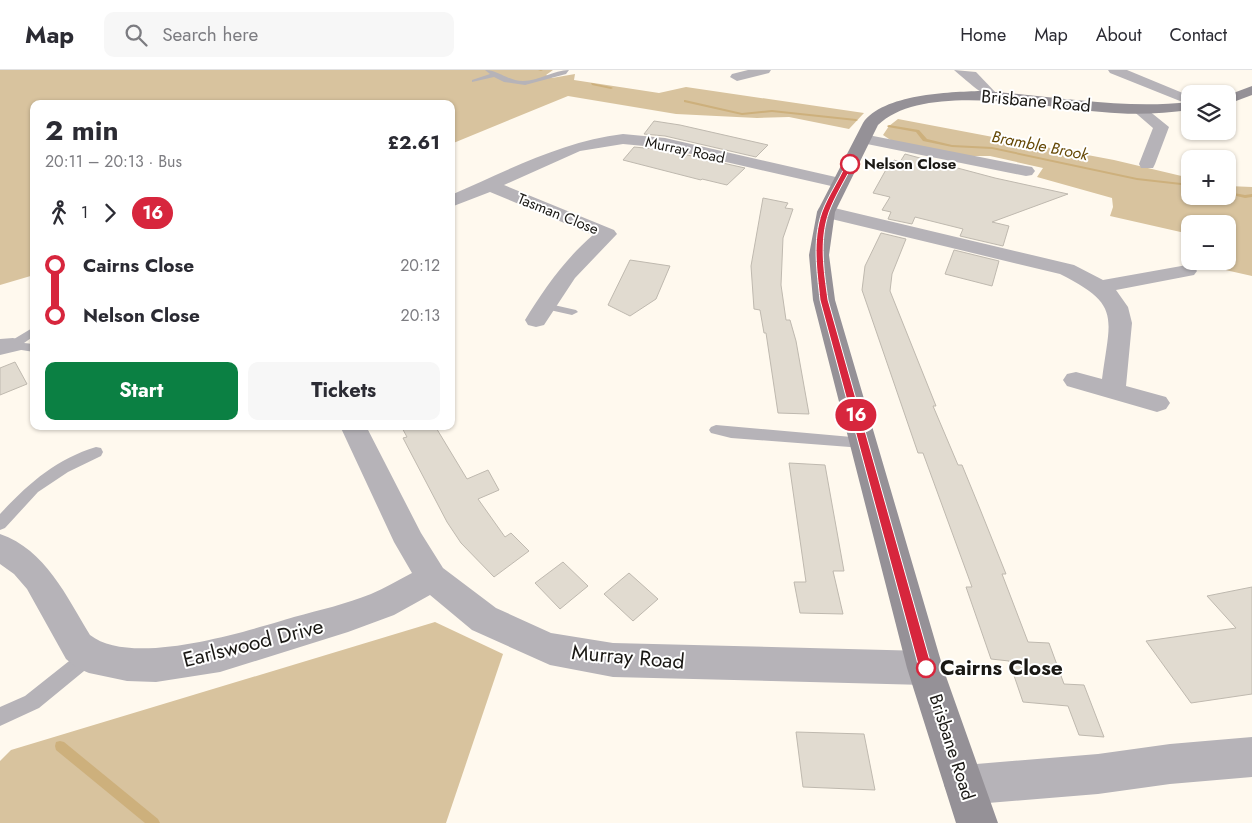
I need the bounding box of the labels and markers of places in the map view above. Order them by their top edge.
place label: Nelson Close [864,153,957,175]
marker: Nelson Close [840,154,860,174]
place label: Cairns Close [940,653,1063,683]
marker: Cairns Close [916,658,936,678]

